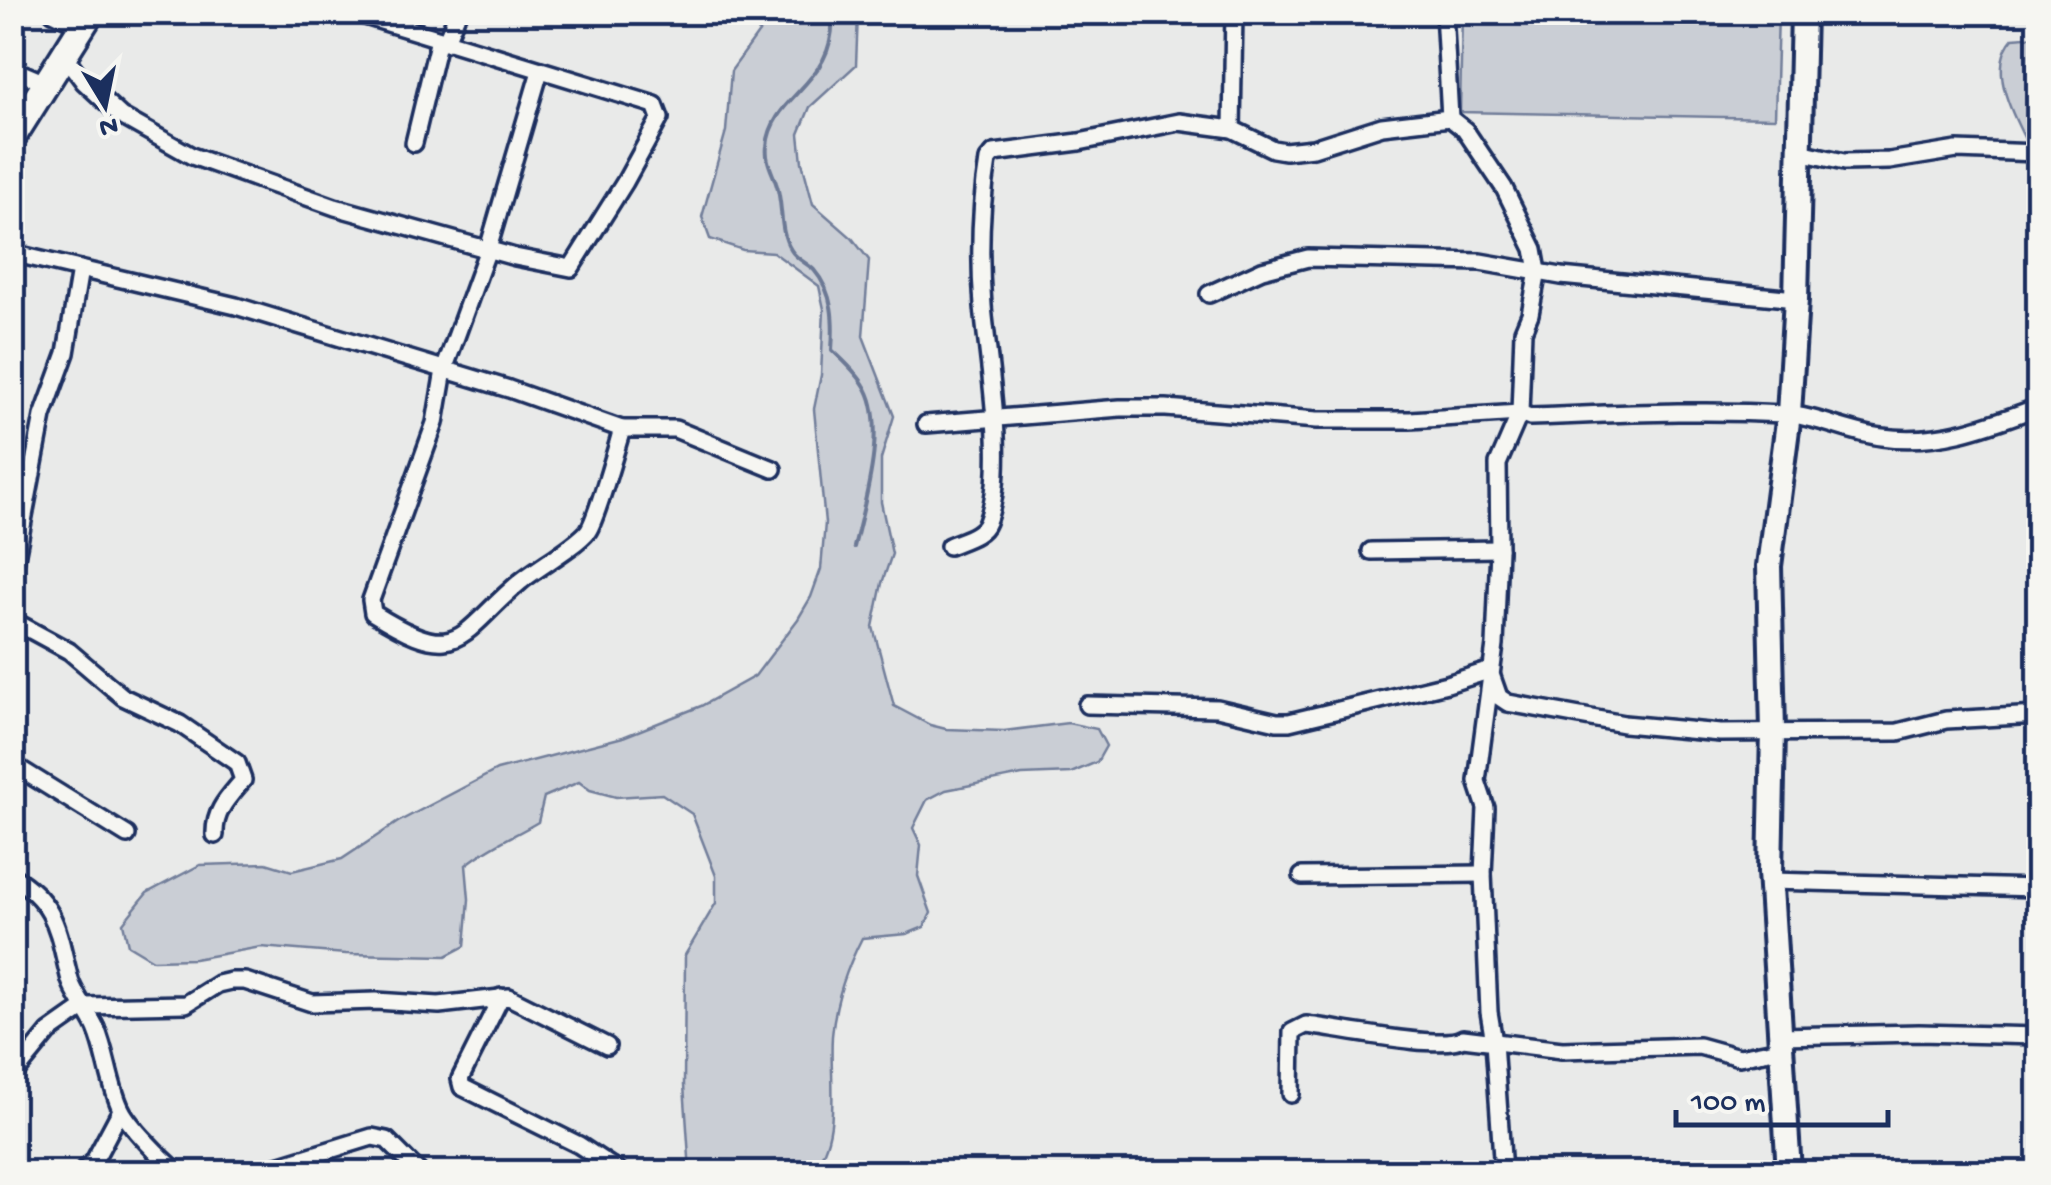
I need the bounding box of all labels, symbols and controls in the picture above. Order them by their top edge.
north arrow [55,55,155,155]
text: N [97,107,120,143]
scale bar [1676,1065,1888,1127]
text: 100 m [1690,1087,1766,1122]

